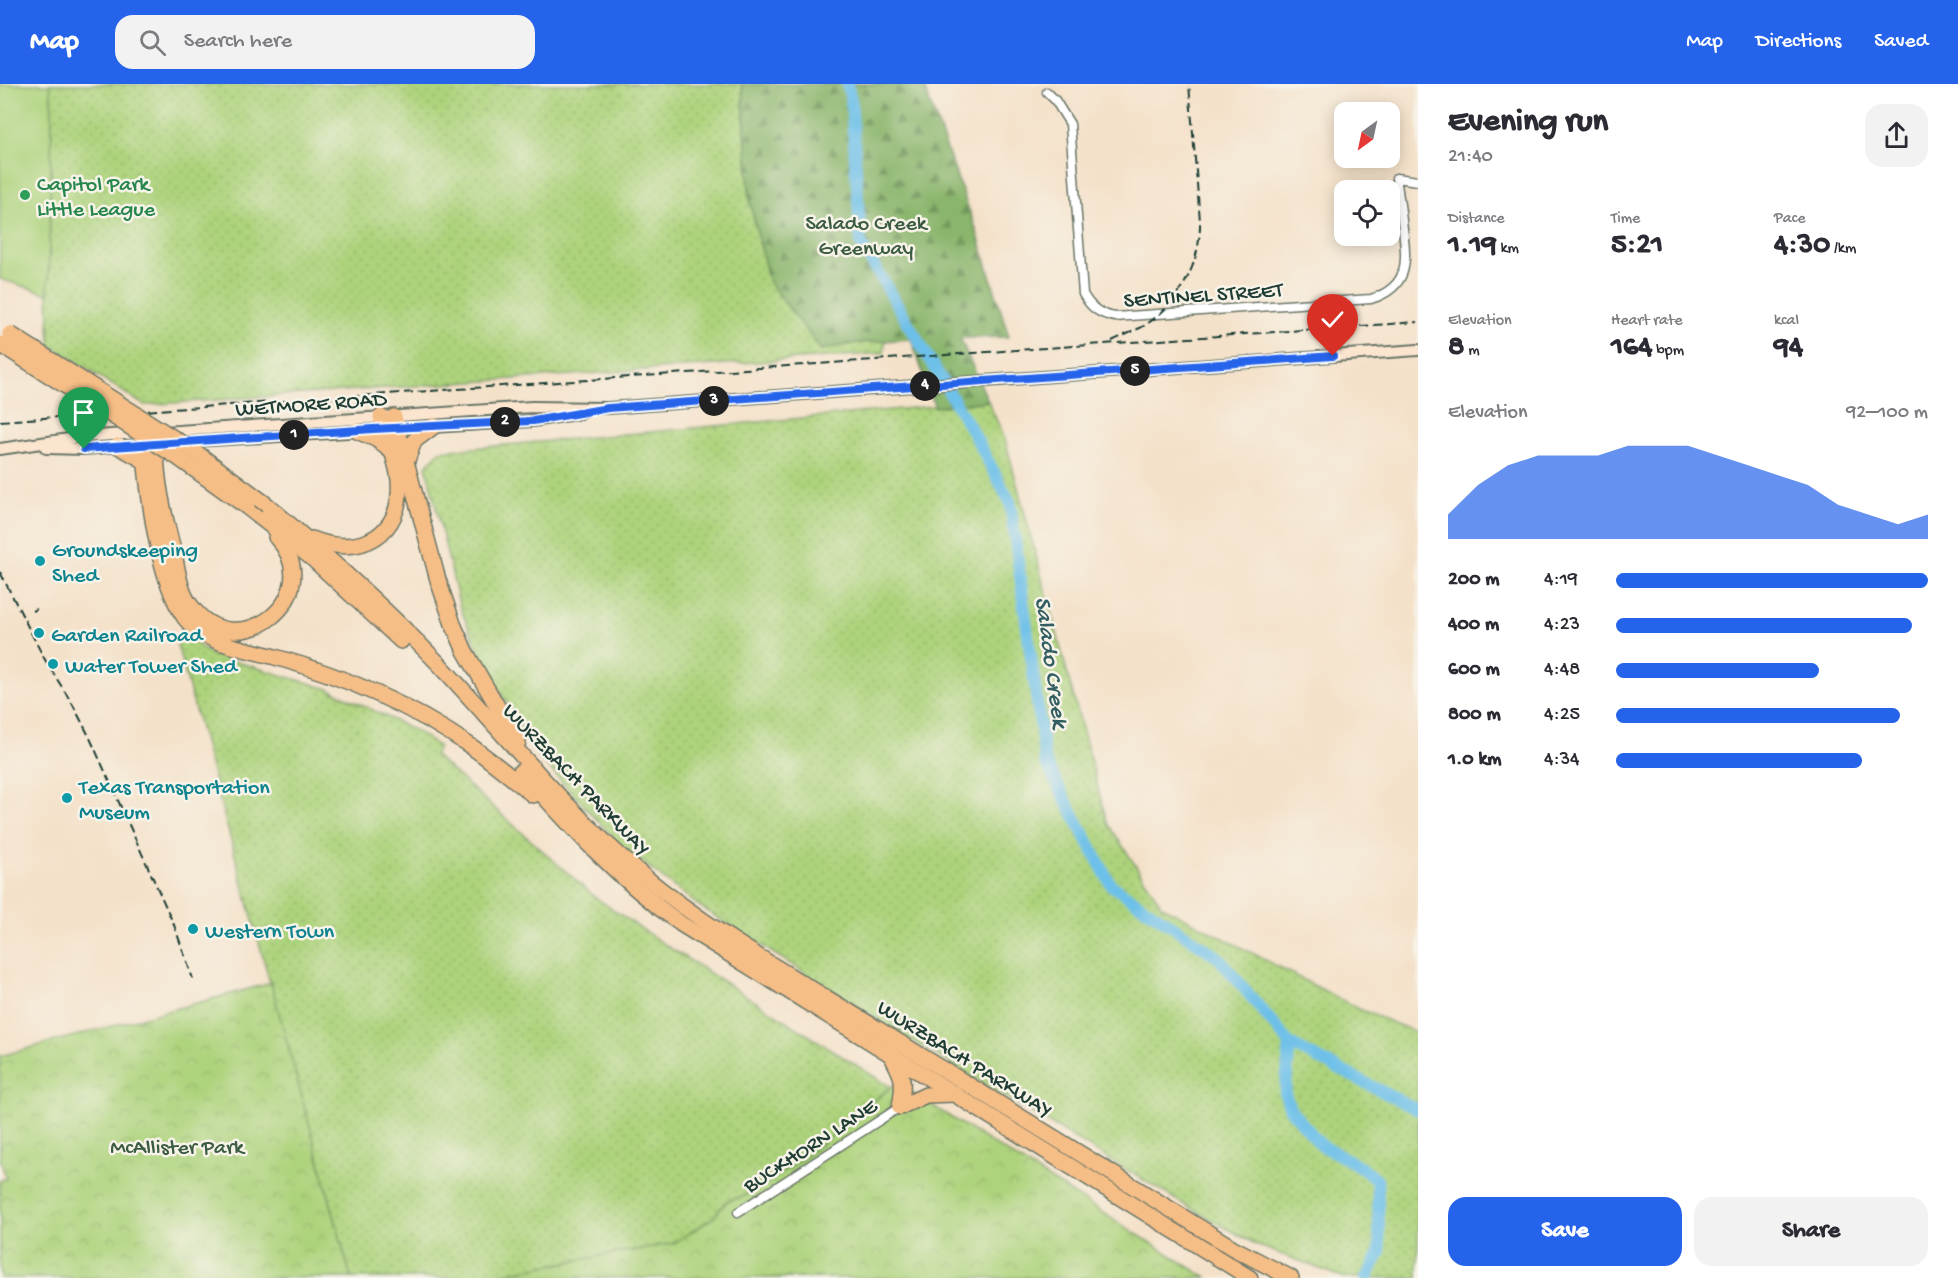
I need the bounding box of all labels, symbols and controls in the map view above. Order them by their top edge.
search box [115,15,535,69]
text: Map [30,26,79,59]
icon: search [136,26,169,59]
text: Search here [184,29,292,55]
text: Map [1686,30,1723,55]
text: Directions [1756,30,1841,55]
text: Saved [1874,30,1928,55]
north arrow [1334,102,1400,168]
map controls [1334,102,1400,246]
text: Evening run [1448,104,1608,142]
button: share [1865,104,1928,167]
text: 21:40 [1448,146,1493,169]
place label: Capitol Park Little League [37,173,156,224]
button: locate [1334,180,1400,246]
marker: Capitol Park Little League [18,188,32,202]
text: Distance [1448,210,1505,229]
text: Time [1611,210,1640,229]
text: Pace [1774,210,1805,229]
park label: Salado Creek Greenway [805,212,929,263]
text: 1.19 [1448,229,1497,264]
text: 5:21 [1611,229,1663,264]
text: 4:30 [1774,229,1830,264]
text: km [1497,240,1519,259]
text: /km [1830,240,1856,259]
street label: SENTINEL STREET [1123,278,1285,316]
pin [1307,294,1358,356]
icon: check [1316,303,1349,336]
text: Elevation [1448,312,1512,331]
text: Heart rate [1611,312,1683,331]
text: kcal [1774,312,1799,331]
text: 8 [1448,331,1464,366]
text: 164 [1611,331,1653,366]
text: 94 [1774,331,1803,366]
text: m [1464,342,1480,361]
text: bpm [1653,342,1684,361]
pin: 5 [1120,356,1150,386]
text: 5 [1131,361,1139,380]
pin: 4 [910,371,940,401]
text: 4 [921,376,929,395]
pin: 3 [699,386,729,416]
pin [58,387,109,449]
street label: WETMORE ROAD [235,388,389,424]
text: 3 [710,391,718,410]
icon: arrive [67,396,100,429]
text: Elevation [1448,402,1528,425]
text: 92–100 m [1846,402,1928,425]
pin: 2 [490,407,520,437]
text: 2 [501,412,509,431]
pin: 1 [279,420,309,450]
text: 1 [291,425,297,444]
place label: Groundskeeping Shed [52,539,198,590]
marker: Groundskeeping Shed [33,554,47,568]
text: 200 m [1448,569,1499,592]
text: 4:19 [1544,569,1578,592]
water label: Salado Creek [1026,595,1073,732]
text: 400 m [1448,614,1499,637]
text: 4:23 [1544,614,1580,637]
place label: Garden Railroad [51,624,205,650]
marker: Garden Railroad [32,626,46,640]
place label: Water Tower Shed [65,655,239,681]
marker: Water Tower Shed [46,657,60,671]
text: 600 m [1448,659,1500,682]
text: 4:48 [1544,659,1580,682]
street label: WURZBACH PARKWAY [496,699,655,862]
text: 800 m [1448,704,1501,727]
text: 4:25 [1544,704,1580,727]
text: 1.0 km [1448,749,1502,772]
text: 4:34 [1544,749,1580,772]
place label: Texas Transportation Museum [77,776,270,827]
marker: Texas Transportation Museum [60,791,74,805]
place label: Western Town [205,920,335,946]
marker: Western Town [186,922,200,936]
street label: WURZBACH PARKWAY [871,996,1056,1125]
street label: BUCKHORN LANE [739,1094,884,1201]
park label: McAllister Park [110,1136,246,1162]
button: Save [1448,1197,1682,1266]
button: Share [1694,1197,1928,1266]

